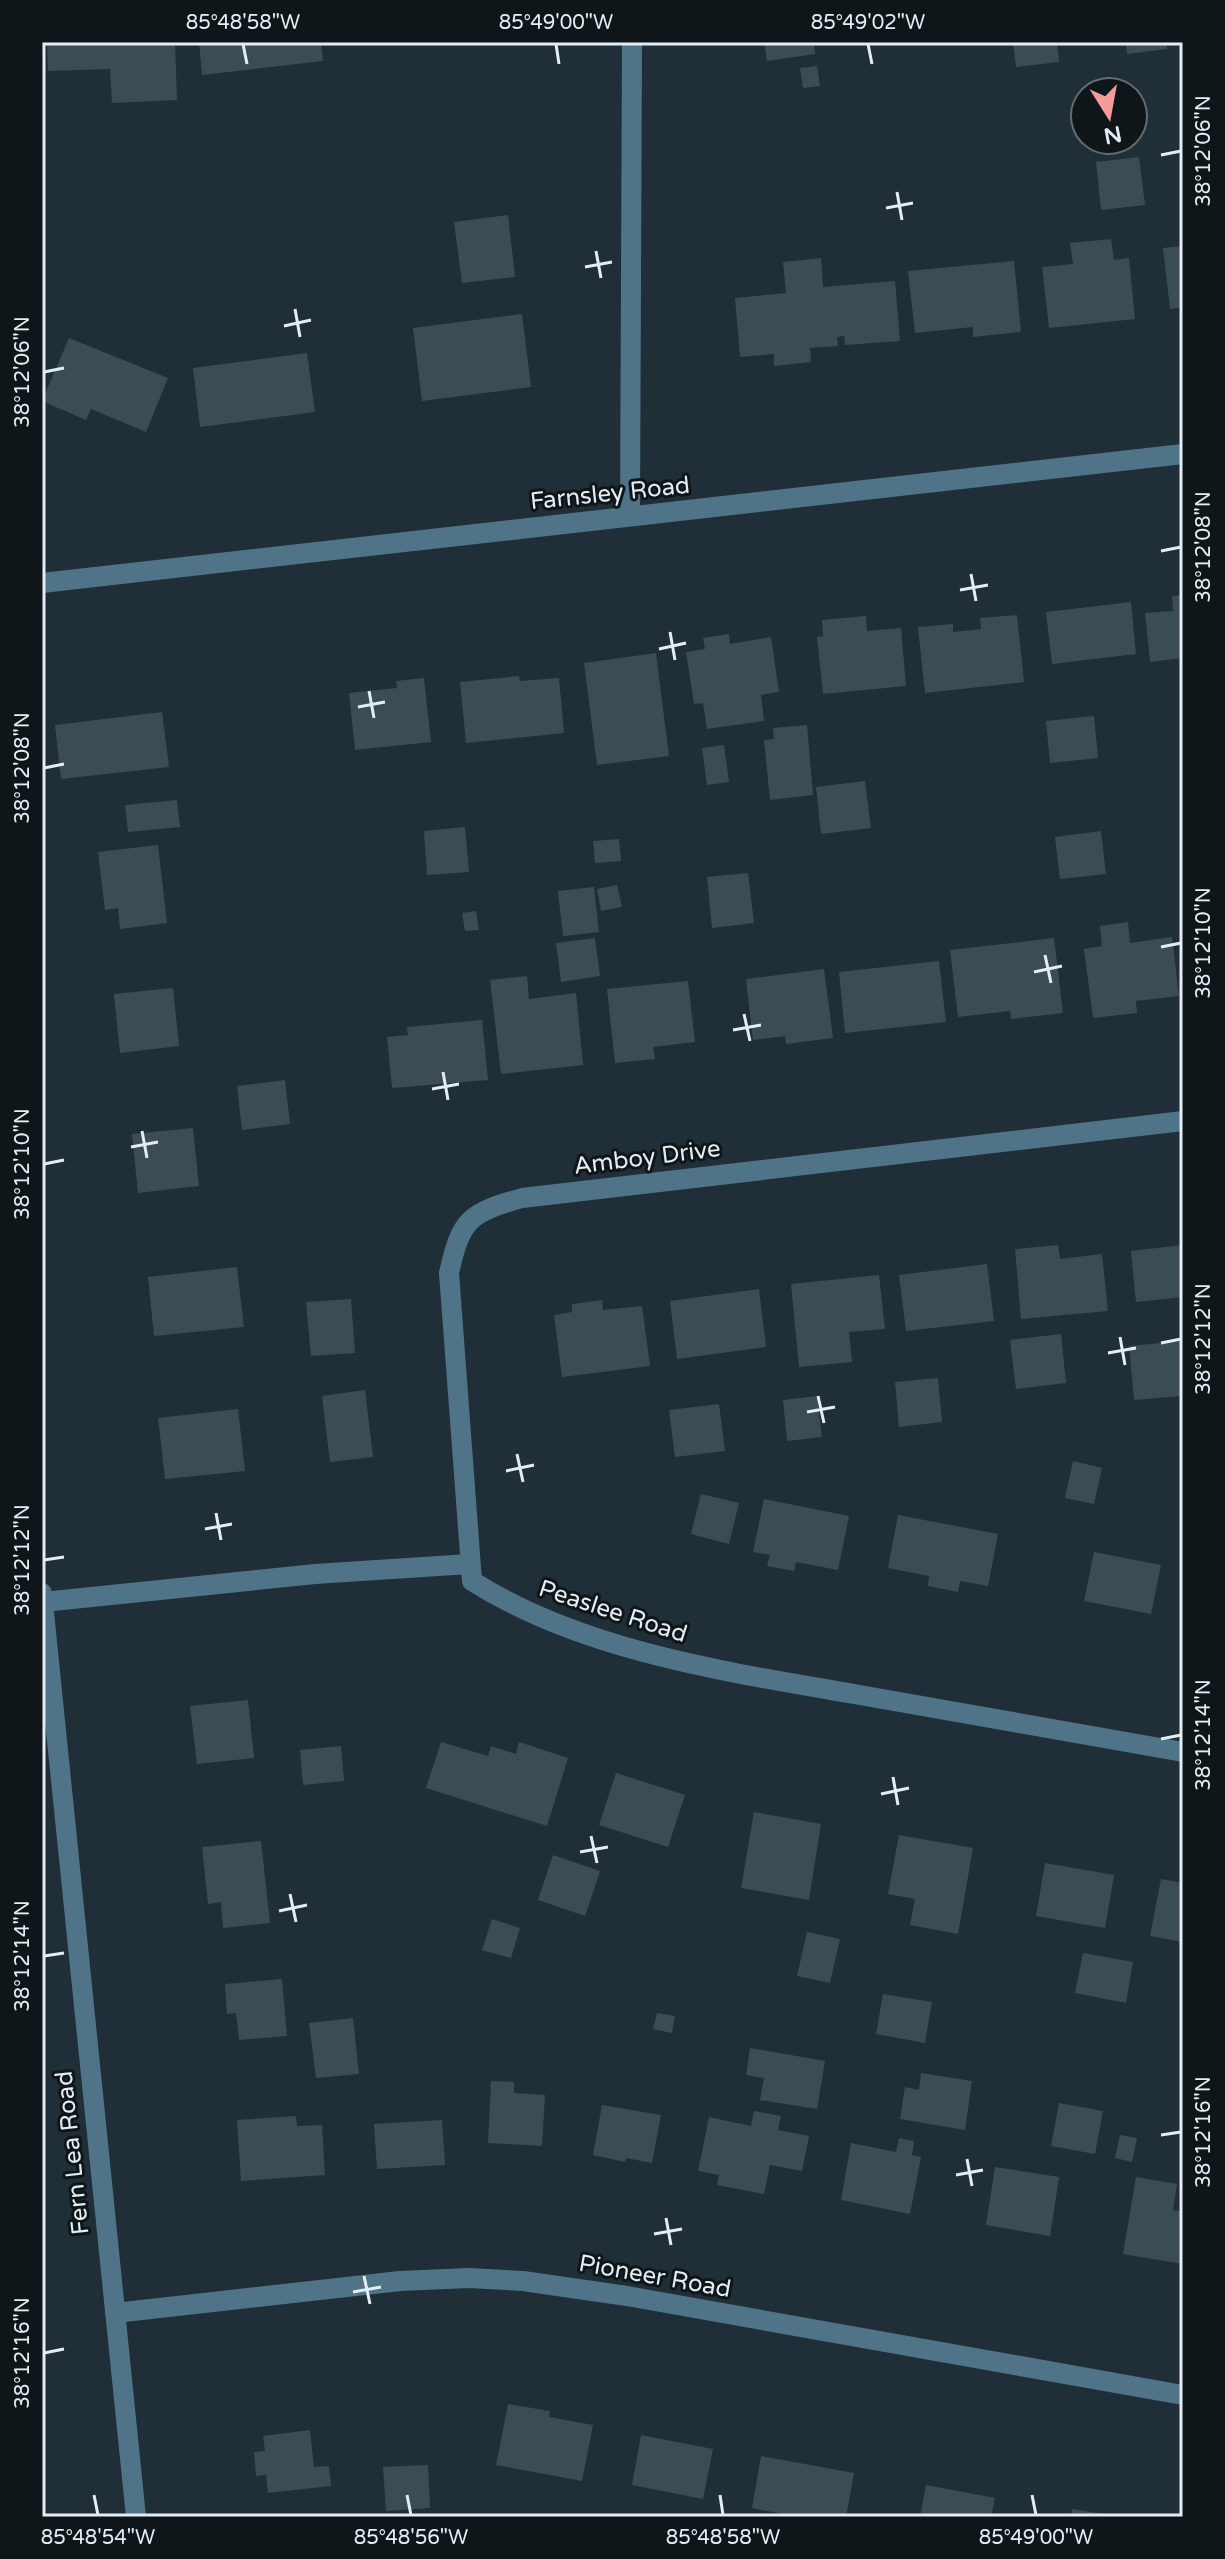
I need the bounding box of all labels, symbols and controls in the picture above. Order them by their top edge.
text: 85°48'58"W [186,11,300,35]
text: 85°49'00"W [499,11,613,35]
text: 85°49'02"W [811,11,925,35]
north arrow [1069,76,1149,156]
text: 38°12'06"N [1192,95,1216,207]
text: N [1101,120,1124,149]
text: 38°12'06"N [11,316,35,428]
street label: Farnsley Road [529,471,691,516]
text: 38°12'08"N [1192,491,1216,603]
text: 38°12'08"N [11,712,35,824]
text: 38°12'10"N [1192,887,1216,999]
text: 38°12'10"N [11,1108,35,1220]
street label: Amboy Drive [572,1134,722,1181]
text: 38°12'12"N [1192,1283,1216,1395]
text: 38°12'12"N [11,1504,35,1616]
street label: Peaslee Road [535,1574,691,1649]
text: 38°12'14"N [1192,1679,1216,1791]
text: 38°12'14"N [11,1900,35,2012]
street label: Fern Lea Road [49,2070,96,2236]
text: 38°12'16"N [1192,2076,1216,2188]
street label: Pioneer Road [577,2249,733,2304]
text: 38°12'16"N [11,2297,35,2409]
text: 85°48'54"W [41,2526,155,2550]
text: 85°48'56"W [354,2526,468,2550]
text: 85°48'58"W [666,2526,780,2550]
text: 85°49'00"W [979,2526,1093,2550]

